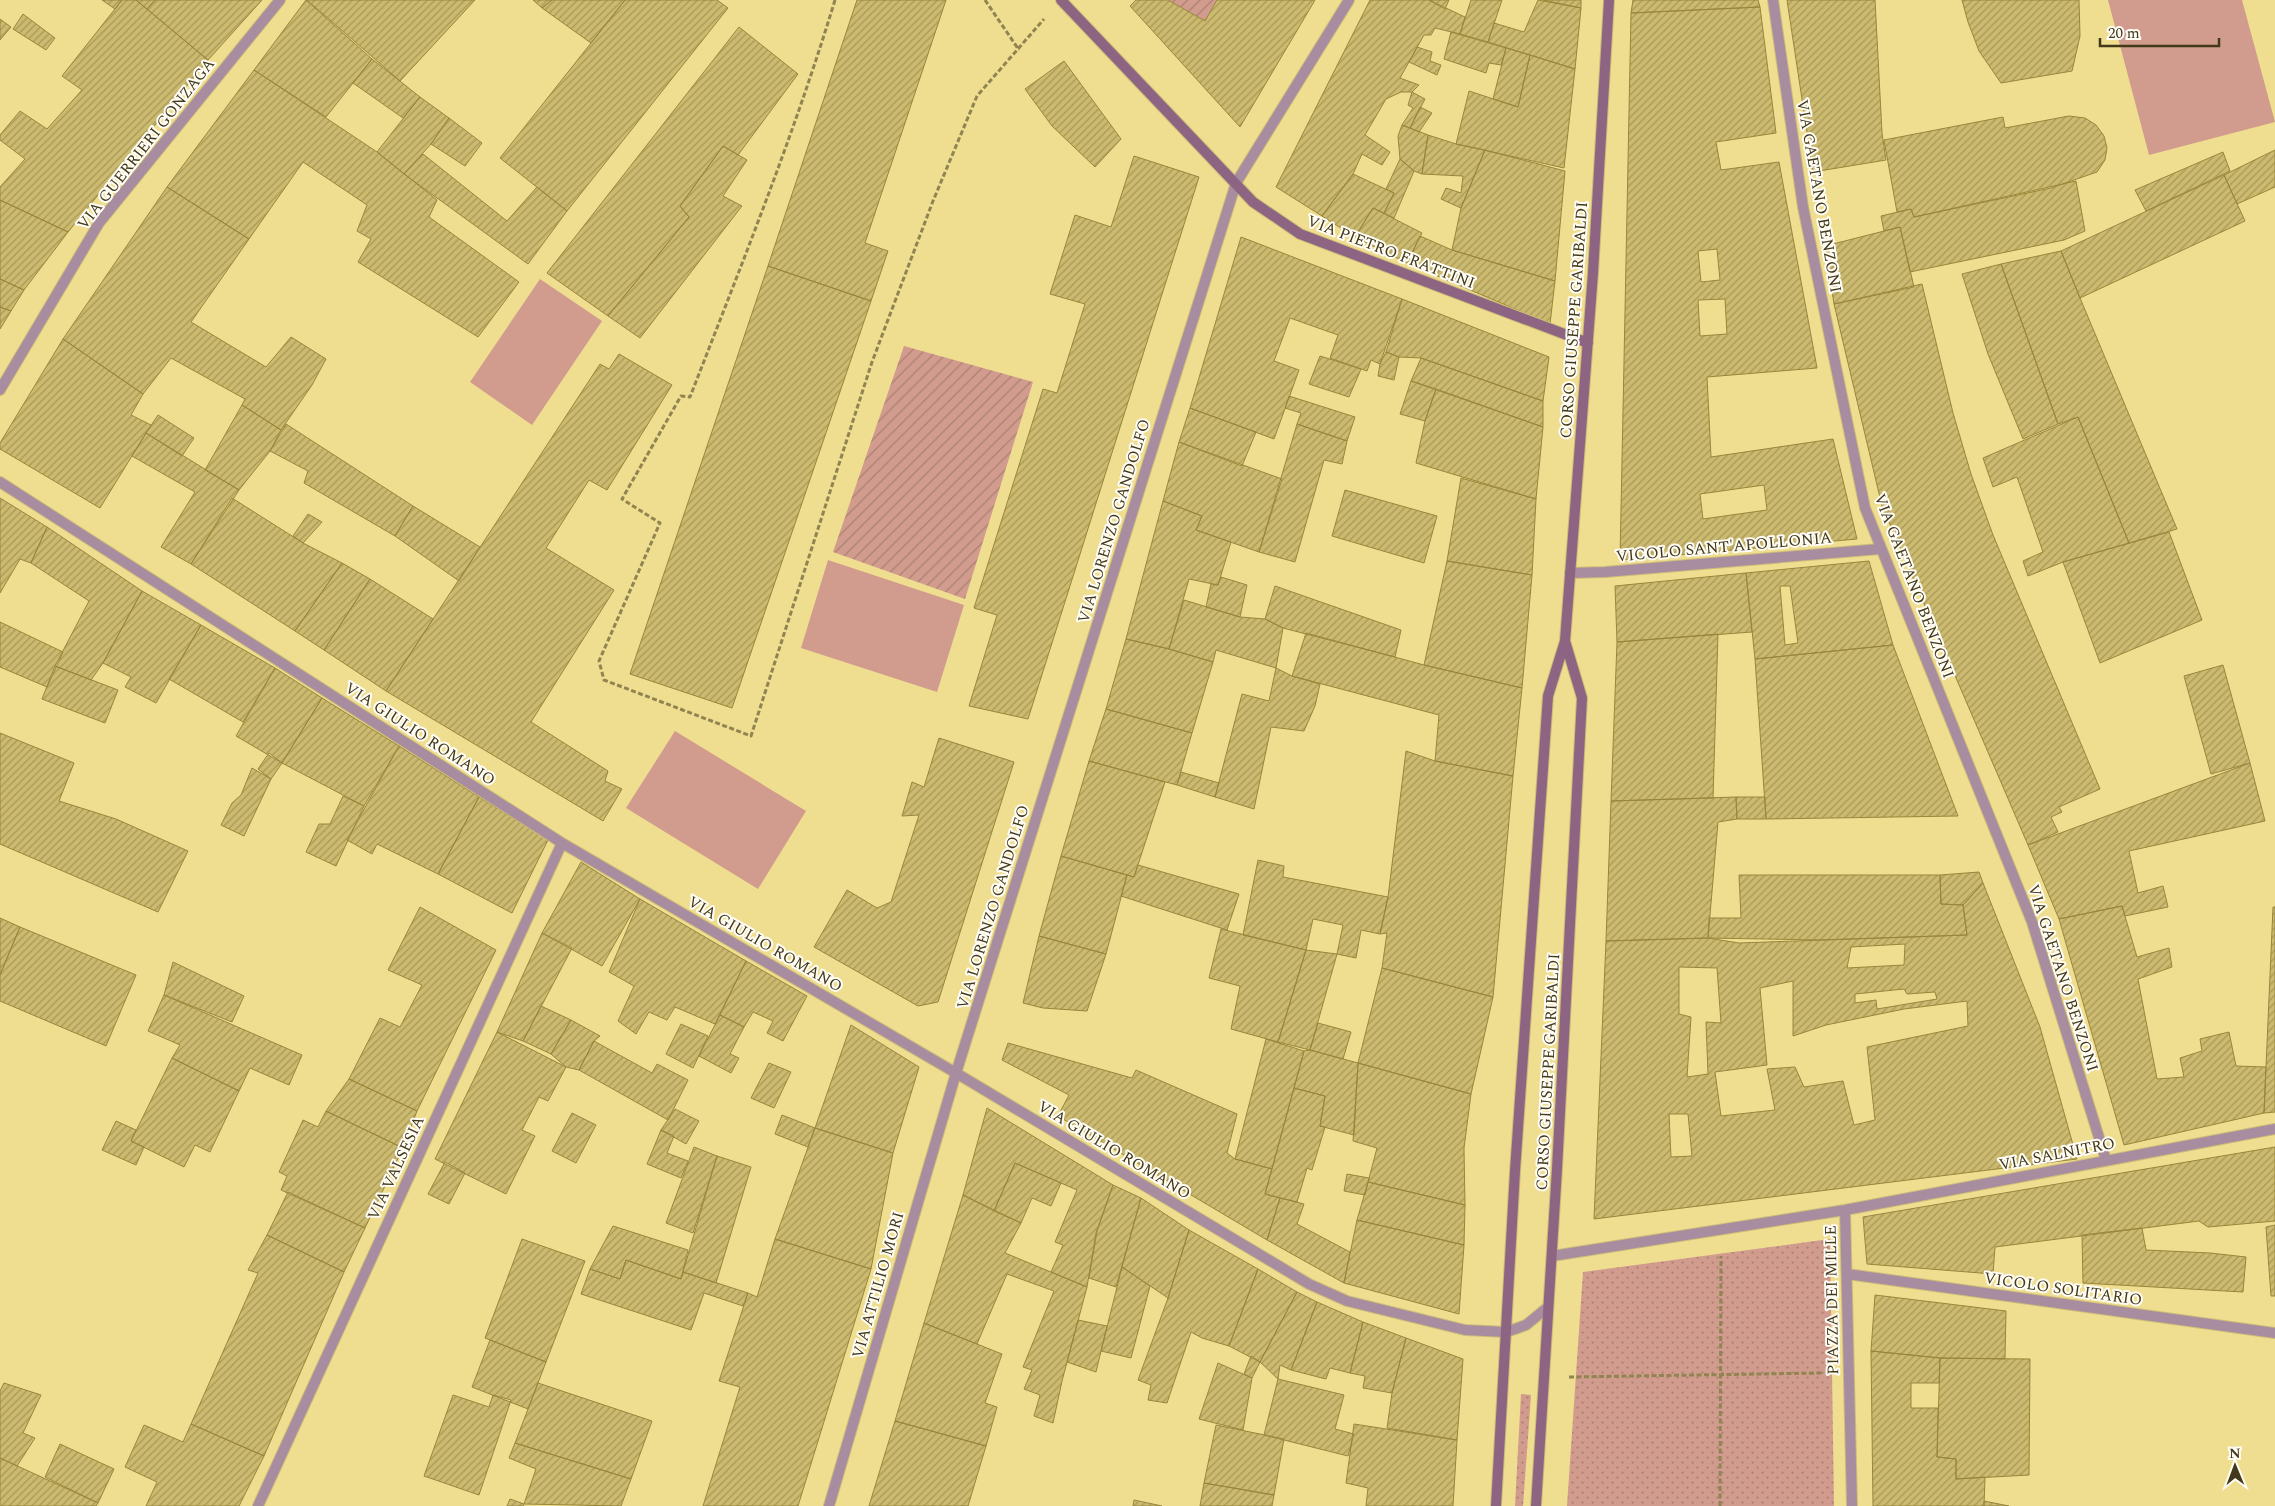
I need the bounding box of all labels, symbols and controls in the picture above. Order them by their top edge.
scale bar [2100,15,2219,47]
text: 20 m [2108,22,2140,45]
street label: VIA GUERRIERI GONZAGA [71,53,221,235]
street label: VIA GAETANO BENZONI [1790,97,1848,295]
street label: CORSO GIUSEPPE GARIBALDI [1554,201,1594,439]
street label: VIA PIETRO FRATTINI [1304,209,1478,295]
street label: VIA LORENZO GANDOLFO [1071,416,1157,626]
street label: VIA GAETANO BENZONI [1868,490,1960,682]
street label: VICOLO SANT'APOLLONIA [1615,526,1833,568]
street label: VIA GIULIO ROMANO [340,676,500,792]
street label: VIA LORENZO GANDOLFO [950,802,1036,1012]
street label: VIA GAETANO BENZONI [2021,881,2105,1075]
street label: VIA GIULIO ROMANO [683,890,847,998]
street label: CORSO GIUSEPPE GARIBALDI [1530,953,1566,1191]
street label: VIA GIULIO ROMANO [1033,1095,1195,1205]
street label: VIA VALSESIA [361,1112,431,1224]
street label: VIA SALNITRO [1997,1131,2117,1177]
street label: VIA ATTILIO MORI [846,1209,910,1361]
street label: PIAZZA DEI MILLE [1819,1225,1845,1375]
street label: VICOLO SOLITARIO [1982,1266,2144,1312]
north arrow [2210,1441,2260,1491]
text: N [2229,1443,2241,1464]

